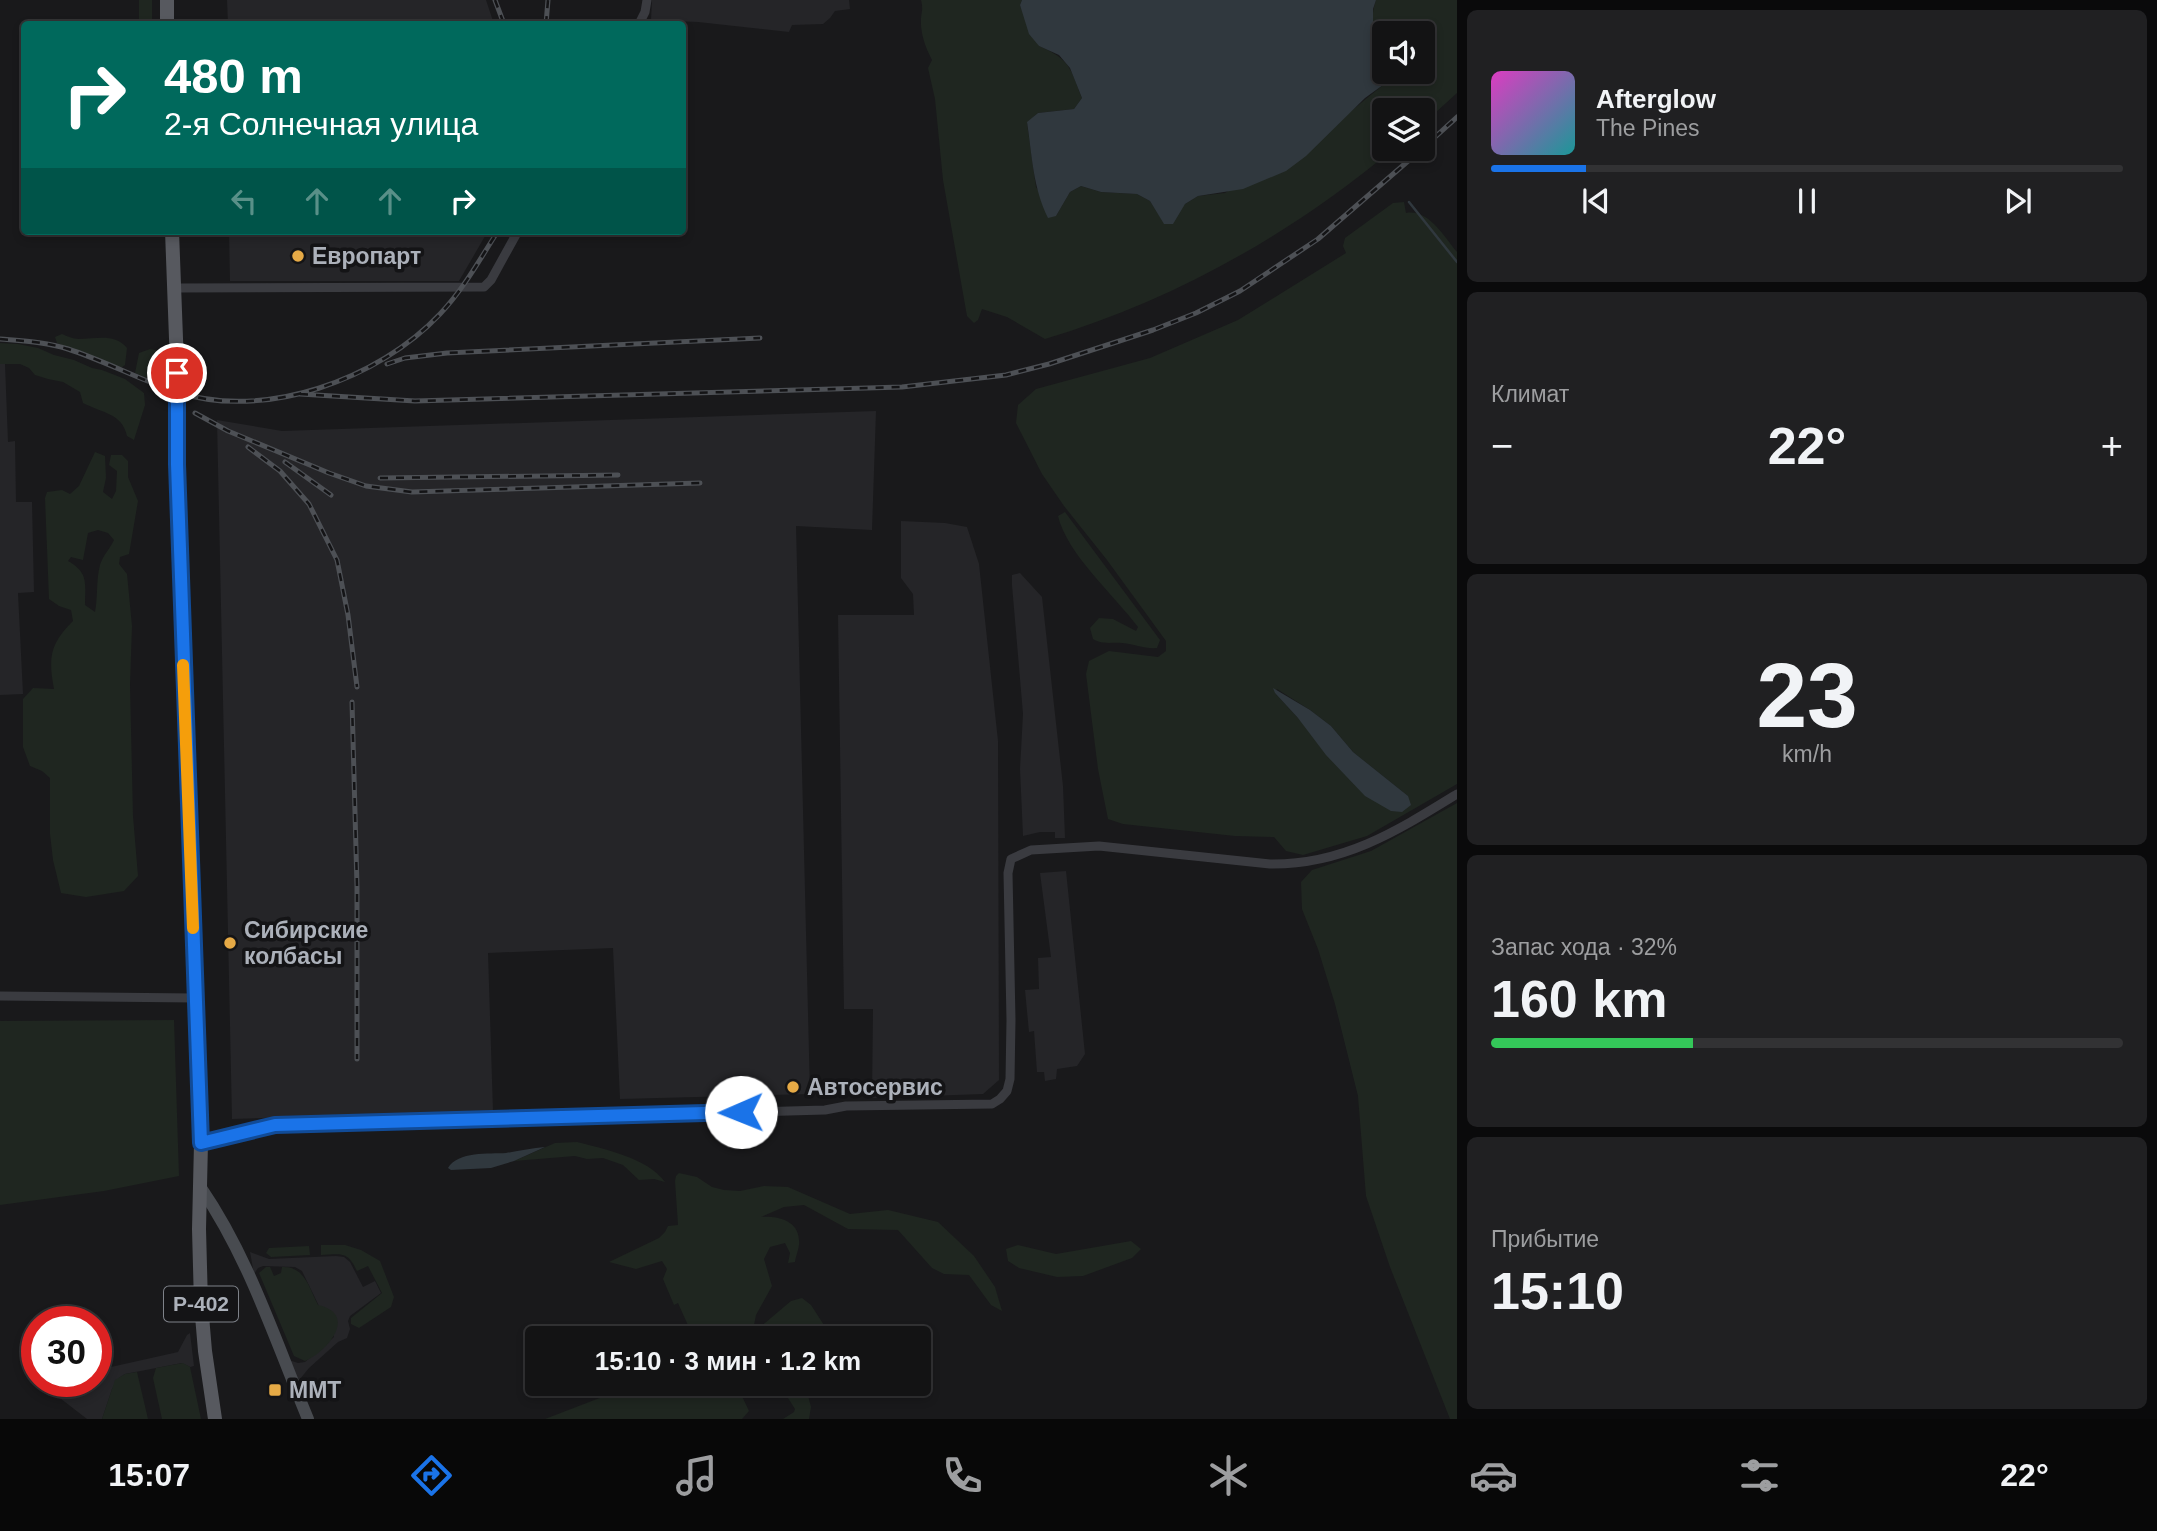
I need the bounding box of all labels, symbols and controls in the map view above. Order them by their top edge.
map controls [1372,21,1435,161]
button: sound [1372,21,1435,84]
icon: right [49,49,140,140]
text: 480 m [164,49,303,103]
text: Afterglow [1596,84,1716,114]
button: layers [1372,98,1435,161]
text: 2-я Солнечная улица [164,106,478,142]
text: The Pines [1596,115,1700,141]
icon: left [225,182,263,220]
icon: ahead [298,182,336,220]
icon: ahead [371,182,409,220]
icon: right [444,182,482,220]
icon: previous [1577,182,1615,220]
icon: pause [1788,182,1826,220]
icon: next [1999,182,2037,220]
place label: Европарт [312,243,421,269]
marker: Европарт [290,248,306,264]
pin [147,343,207,403]
icon: arrive [158,354,196,392]
text: Климат [1491,381,1569,407]
text: 22° [1768,417,1846,475]
text: − [1491,425,1513,467]
text: + [2101,425,2123,467]
text: 23 [1756,645,1858,746]
text: km/h [1782,741,1832,767]
place label: Сибирские колбасы [244,917,368,969]
text: Запас хода · 32% [1491,934,1677,960]
marker: Сибирские колбасы [222,935,238,951]
text: 160 km [1491,970,1667,1028]
place label: Автосервис [807,1074,943,1100]
position arrow [704,1075,778,1149]
marker: Автосервис [785,1079,801,1095]
text: Прибытие [1491,1226,1599,1252]
text: 15:10 [1491,1262,1624,1320]
road number: Р-402 [164,1286,238,1322]
speed limit sign: 30 [21,1306,112,1397]
text: 15:10 · 3 мин · 1.2 km [595,1346,861,1376]
place label: ММТ [289,1377,341,1403]
marker: ММТ [267,1382,283,1398]
icon: directions [407,1451,456,1500]
icon: music [672,1451,721,1500]
icon: phone [938,1451,987,1500]
icon: climate [1204,1451,1253,1500]
icon: car [1469,1451,1518,1500]
icon: filters [1735,1451,1784,1500]
text: 15:07 [108,1457,190,1493]
text: 22° [2000,1457,2049,1493]

